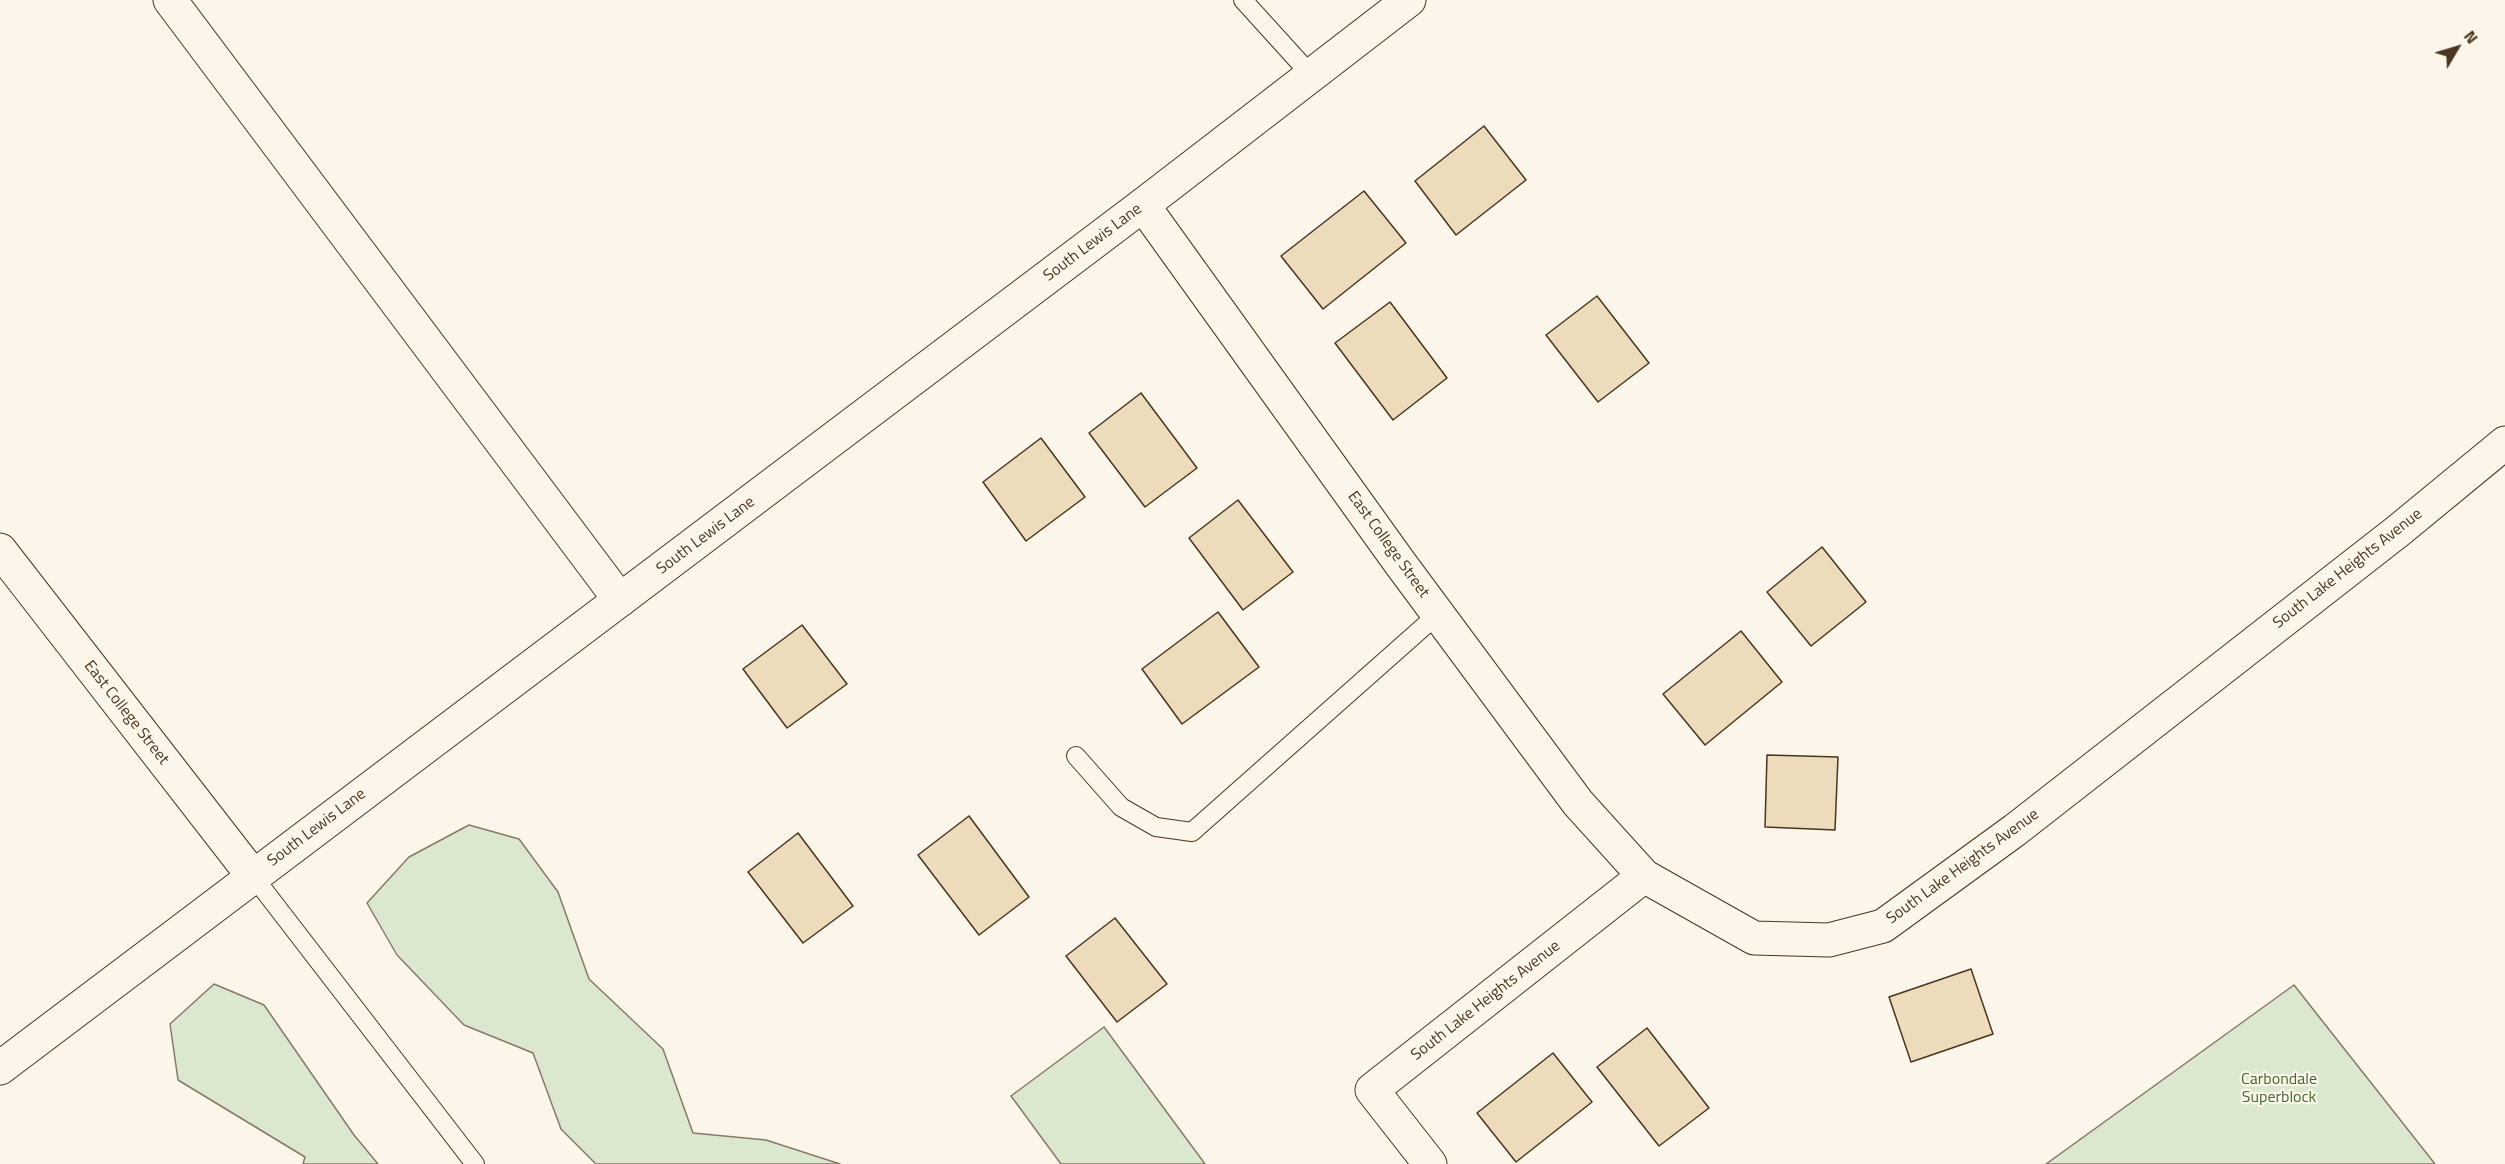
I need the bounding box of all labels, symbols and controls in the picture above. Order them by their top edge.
north arrow [2427,18,2487,78]
text: N [2458,25,2484,49]
street label: South Lewis Lane [1040,200,1146,286]
street label: East College Street [1343,488,1433,602]
street label: South Lewis Lane [653,493,759,579]
street label: South Lake Heights Avenue [2270,505,2426,633]
street label: East College Street [79,657,173,769]
street label: South Lewis Lane [264,785,370,871]
street label: South Lake Heights Avenue [1883,805,2043,929]
street label: South Lake Heights Avenue [1408,937,1564,1065]
park label: Carbondale Superblock [2241,1070,2317,1108]

